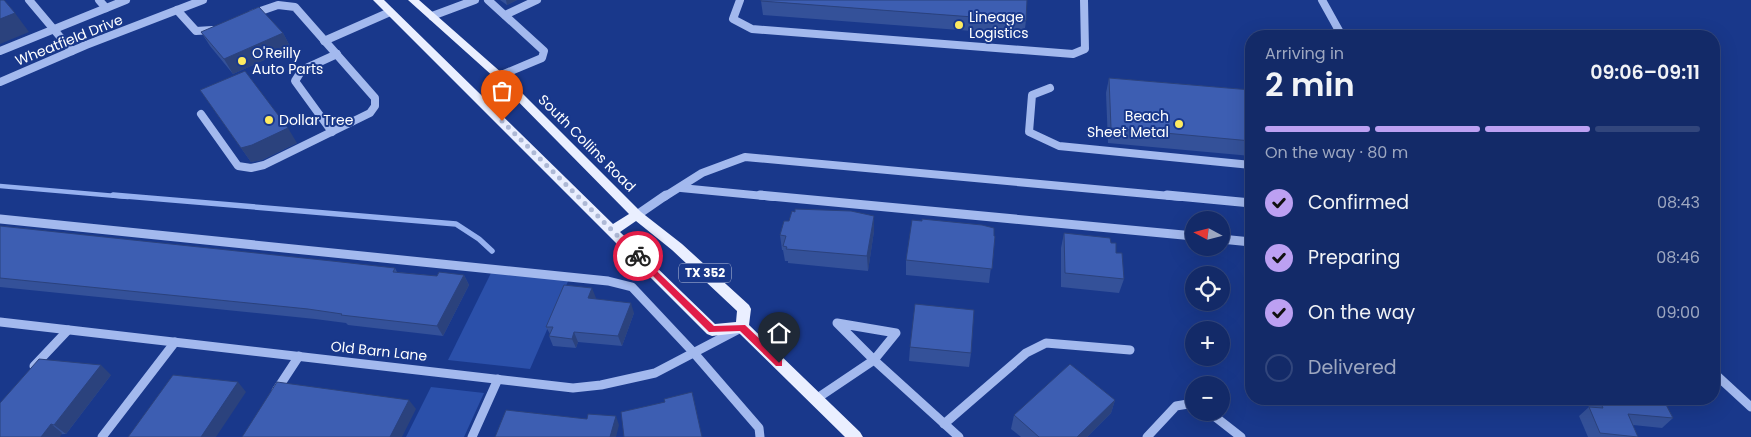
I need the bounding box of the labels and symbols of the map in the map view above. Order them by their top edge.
place label: Lineage Logistics [969,7,1029,43]
street label: Wheatfield Drive [12,9,126,71]
marker: Lineage Logistics [953,19,965,31]
place label: O'Reilly Auto Parts [252,43,323,79]
marker: O'Reilly Auto Parts [236,55,248,67]
pin [481,70,523,121]
street label: South Collins Road [534,90,640,196]
place label: Beach Sheet Metal [1087,106,1169,142]
place label: Dollar Tree [279,110,354,130]
marker: Dollar Tree [263,114,275,126]
marker: Beach Sheet Metal [1173,118,1185,130]
north arrow [1185,211,1230,256]
courier [613,231,663,281]
road number: TX 352 [679,264,731,282]
pin [758,312,800,363]
street label: Old Barn Lane [330,336,428,366]

